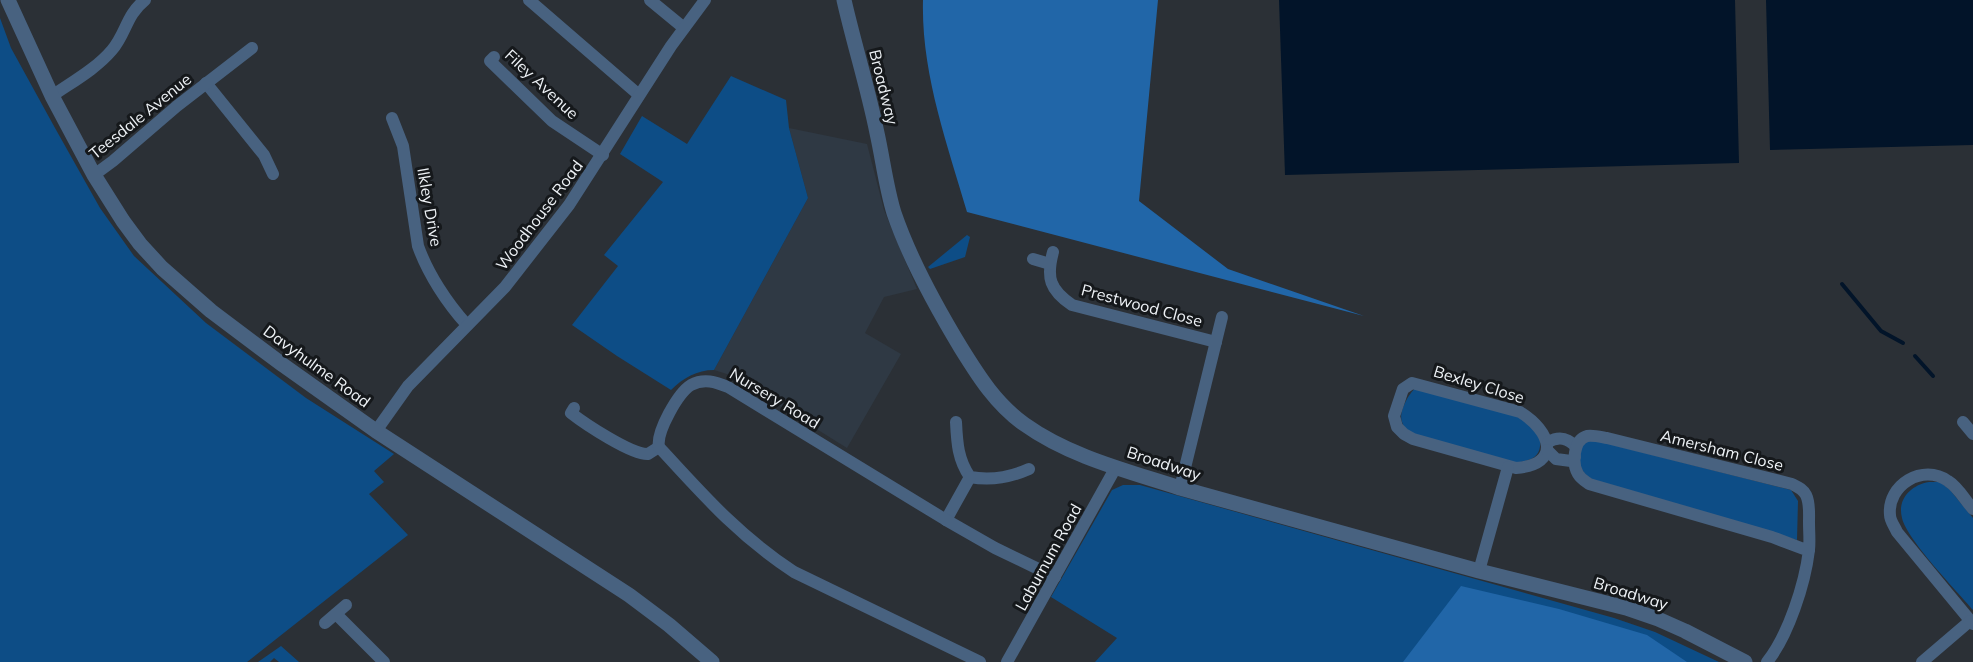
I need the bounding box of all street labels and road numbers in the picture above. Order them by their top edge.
street label: Filey Avenue [501,45,583,123]
street label: Broadway [865,47,903,127]
street label: Teesdale Avenue [85,69,195,163]
street label: Woodhouse Road [491,156,587,274]
street label: Ilkley Drive [413,166,447,248]
street label: Prestwood Close [1079,279,1205,331]
street label: Davyhulme Road [260,321,374,411]
street label: Bexley Close [1431,361,1527,407]
street label: Nursery Road [726,363,824,433]
street label: Amersham Close [1658,425,1786,475]
street label: Broadway [1124,442,1204,485]
street label: Laburnum Road [1010,500,1086,614]
street label: Broadway [1591,572,1671,614]

